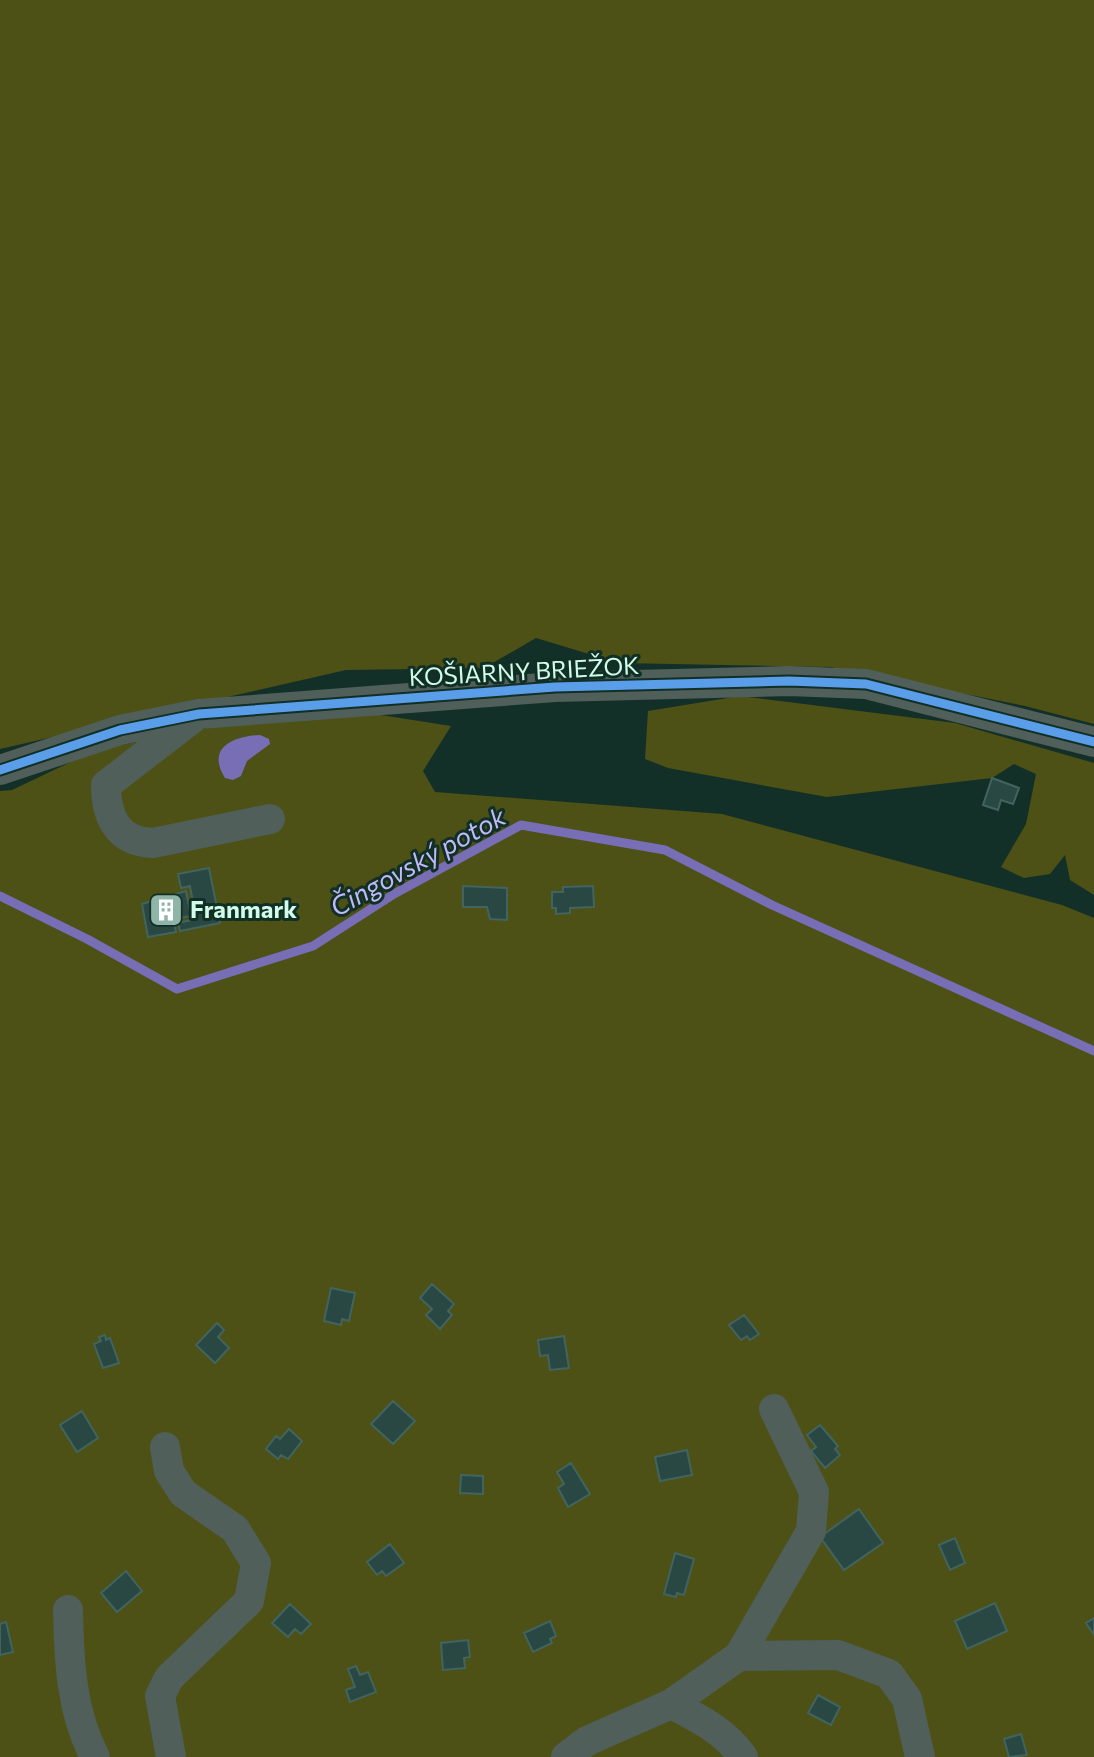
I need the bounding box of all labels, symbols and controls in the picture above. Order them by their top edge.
street label: KOŠIARNY BRIEŽOK [408,650,640,691]
water label: Čingovský potok [324,799,511,922]
building icon: Franmark [147,891,185,929]
place label: Franmark [190,894,297,923]

